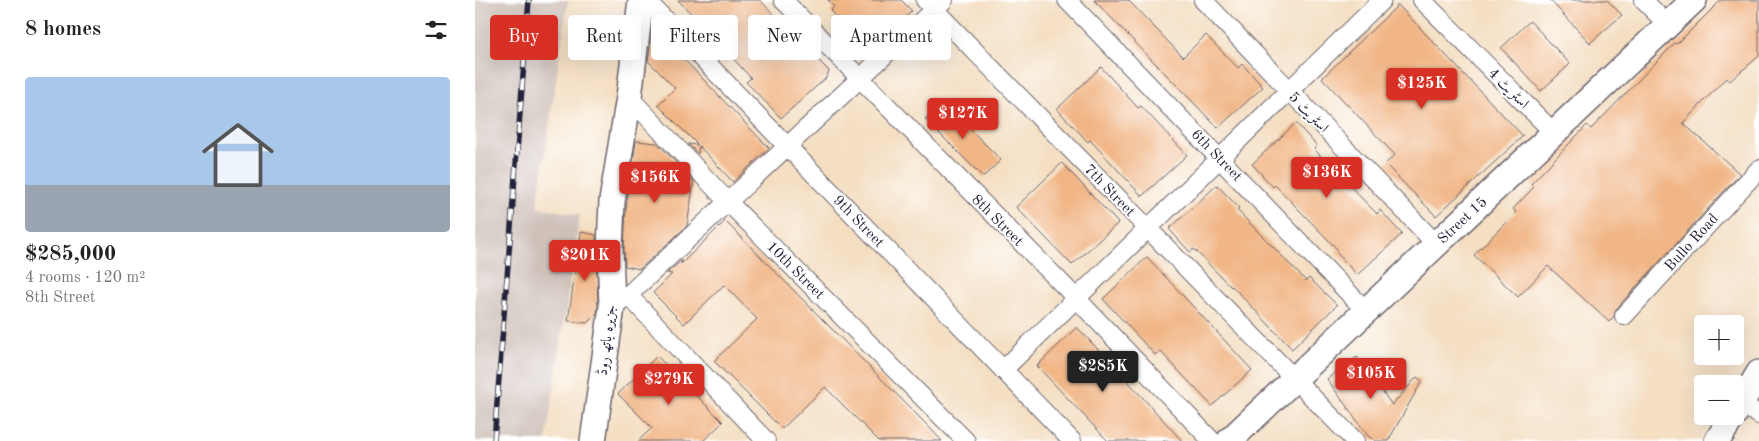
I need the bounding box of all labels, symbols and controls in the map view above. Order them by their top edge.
chip: Buy [490,15,558,60]
chip: Rent [568,15,641,60]
chip: Filters [651,15,738,60]
chip: New [748,15,821,60]
chip: Apartment [831,15,951,60]
icon: filters [422,16,450,44]
text: 8 homes [25,19,101,40]
street label: اسٹریٹ 4 [1484,66,1531,113]
pin: $125K [1387,68,1457,110]
text: $125K [1397,76,1447,92]
street label: اسٹریٹ 5 [1284,90,1331,137]
pin: $127K [928,98,998,140]
text: $127K [938,106,988,122]
icon: home [193,110,283,200]
street label: 6th Street [1188,127,1244,185]
pin: $136K [1292,156,1362,199]
pin: $156K [620,162,690,204]
street label: 7th Street [1081,162,1137,220]
text: $136K [1302,165,1352,181]
text: $156K [630,170,680,186]
street label: 8th Street [968,192,1026,250]
street label: 9th Street [830,193,886,251]
street label: Street 15 [1435,195,1491,248]
street label: Bullo Road [1663,211,1722,275]
street label: 10th Street [763,239,827,303]
pin: $201K [550,240,620,282]
text: $285,000 [25,244,116,265]
text: $201K [560,248,610,264]
text: 4 rooms · 120 m² [25,270,145,286]
text: 8th Street [25,290,95,306]
street label: جزیرہ باتھ روڈ [594,304,619,376]
map controls [1694,315,1744,425]
button: + [1694,315,1744,365]
pin: $285K [1068,350,1138,393]
pin: $105K [1336,358,1406,400]
text: $285K [1078,359,1128,375]
pin: $279K [634,364,704,406]
text: $105K [1346,366,1396,382]
text: $279K [644,372,694,388]
button: − [1694,375,1744,425]

